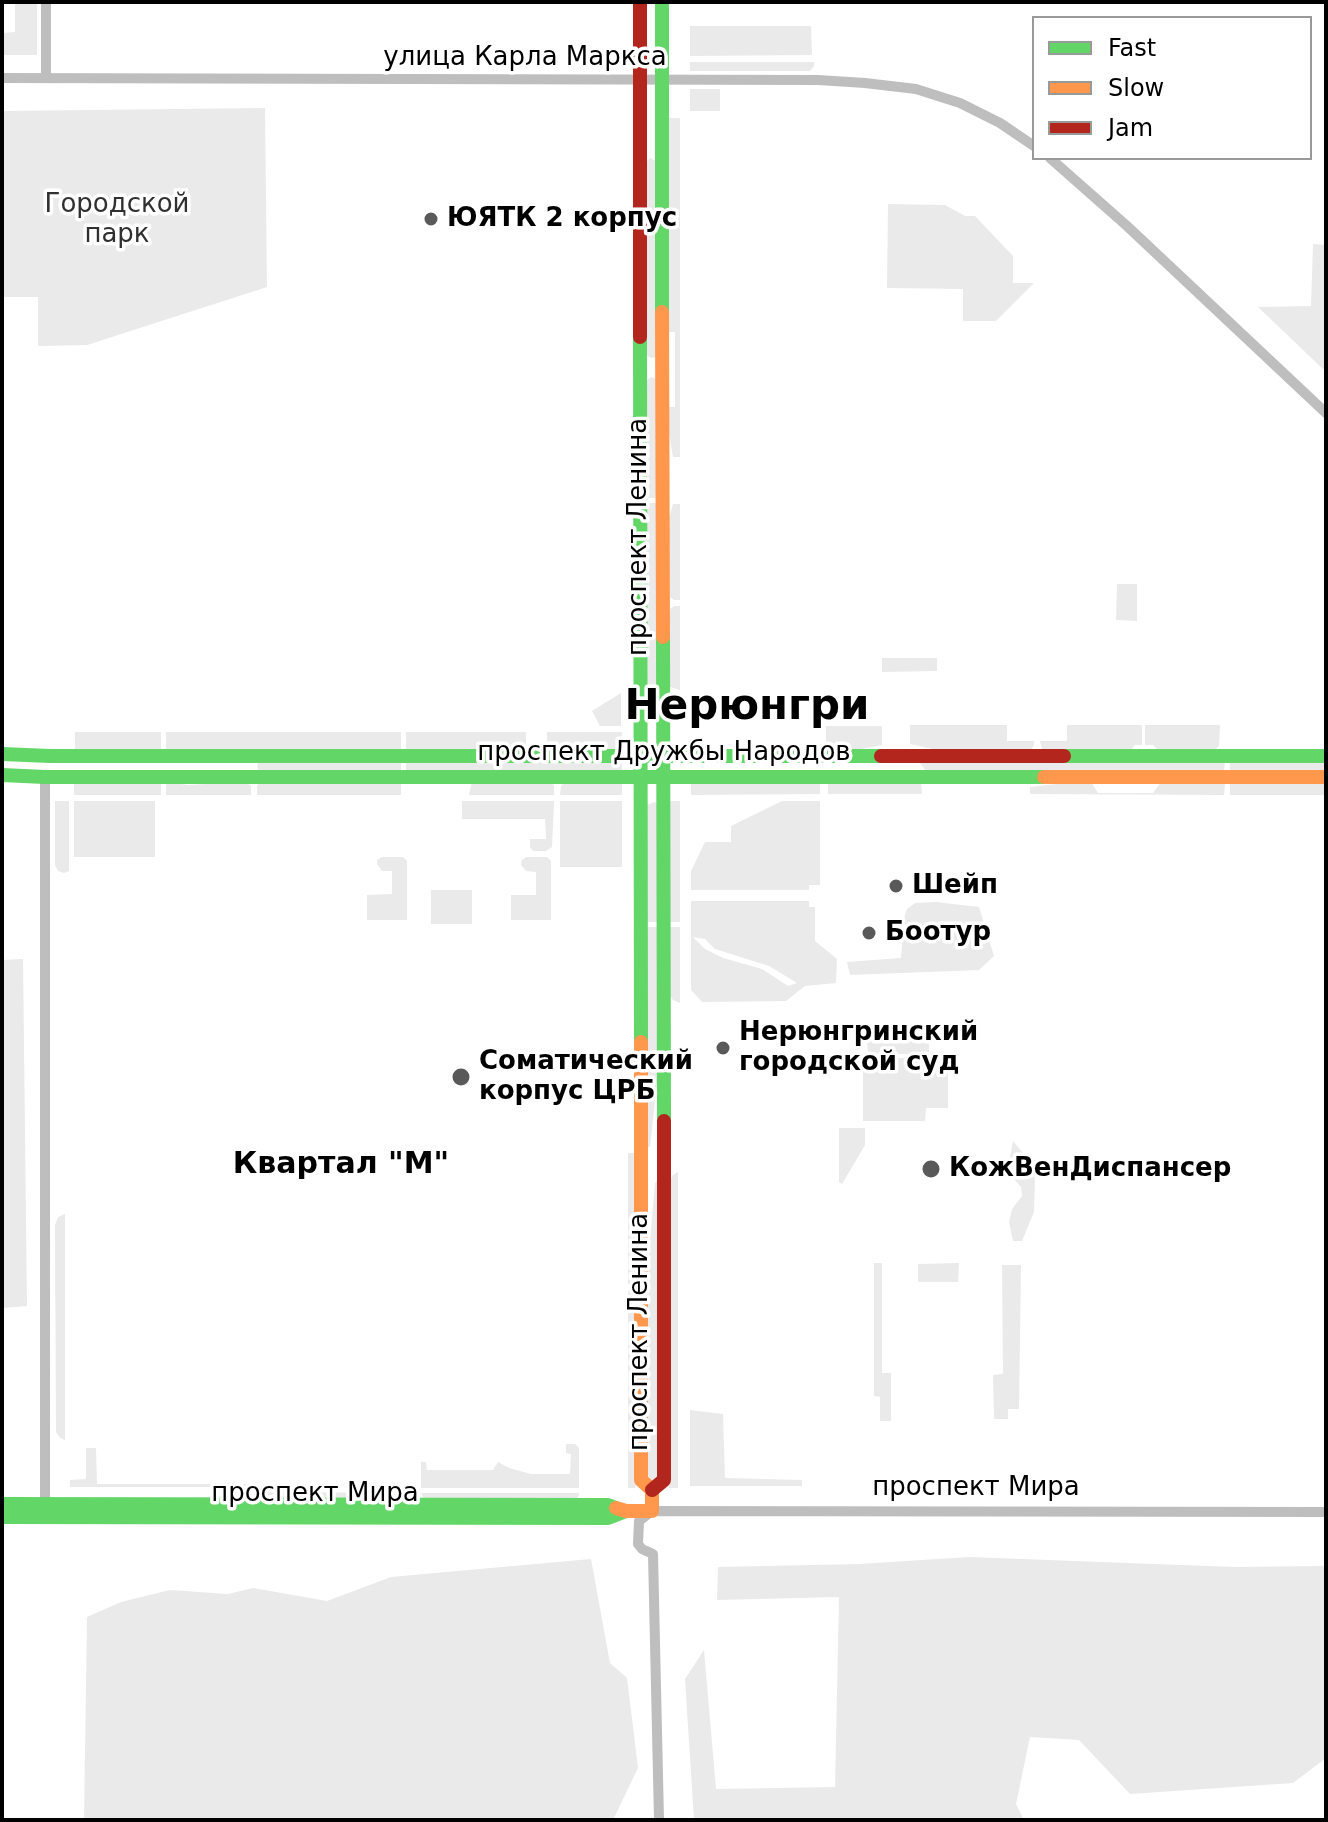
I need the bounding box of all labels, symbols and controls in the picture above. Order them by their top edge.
legend [1032,16,1312,160]
text: Fast [1108,34,1156,62]
street label: улица Карла Маркса [383,42,667,74]
text: Slow [1108,74,1164,102]
text: Jam [1108,114,1153,142]
park label: Городской парк [45,189,189,250]
place label: ЮЯТК 2 корпус [447,203,677,235]
marker: ЮЯТК 2 корпус [422,210,440,228]
street label: проспект Ленина [623,418,655,656]
district label: Нерюнгри [625,683,869,733]
street label: проспект Дружбы Народов [477,737,851,769]
place label: Шейп [912,870,998,902]
marker: Шейп [887,877,905,895]
place label: Боотур [885,917,991,949]
marker: Боотур [860,924,878,942]
place label: Нерюнгринский городской суд [739,1017,978,1078]
marker: Нерюнгринский городской суд [714,1039,732,1057]
place label: Соматический корпус ЦРБ [479,1046,693,1108]
marker: Соматический корпус ЦРБ [450,1066,472,1088]
district label: Квартал "М" [233,1147,449,1183]
place label: КожВенДиспансер [949,1153,1231,1185]
marker: КожВенДиспансер [920,1158,942,1180]
street label: проспект Ленина [624,1213,656,1451]
street label: проспект Мира [872,1472,1080,1504]
street label: проспект Мира [211,1478,419,1510]

